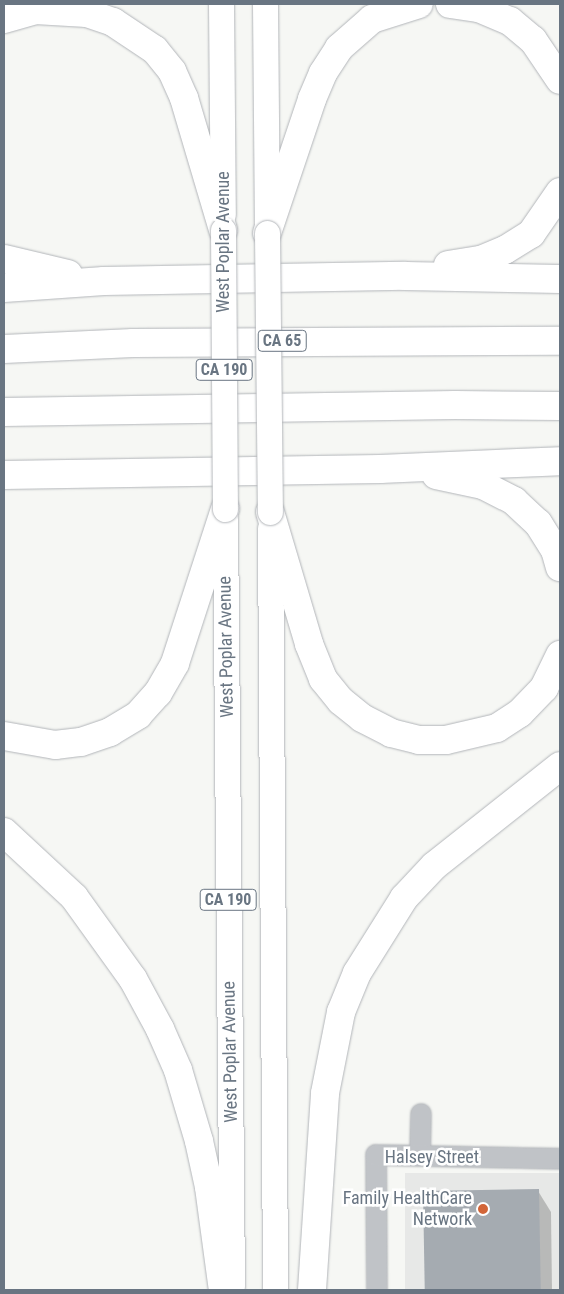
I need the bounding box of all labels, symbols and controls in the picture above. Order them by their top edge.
street label: West Poplar Avenue [212,171,234,313]
road number: CA 65 [257,328,307,354]
road number: CA 190 [195,356,253,384]
street label: West Poplar Avenue [214,576,238,718]
road number: CA 190 [199,886,257,914]
street label: West Poplar Avenue [218,981,242,1123]
street label: Halsey Street [385,1146,479,1168]
place label: Family HealthCare Network [343,1188,472,1230]
marker: Family HealthCare Network [476,1202,490,1216]

